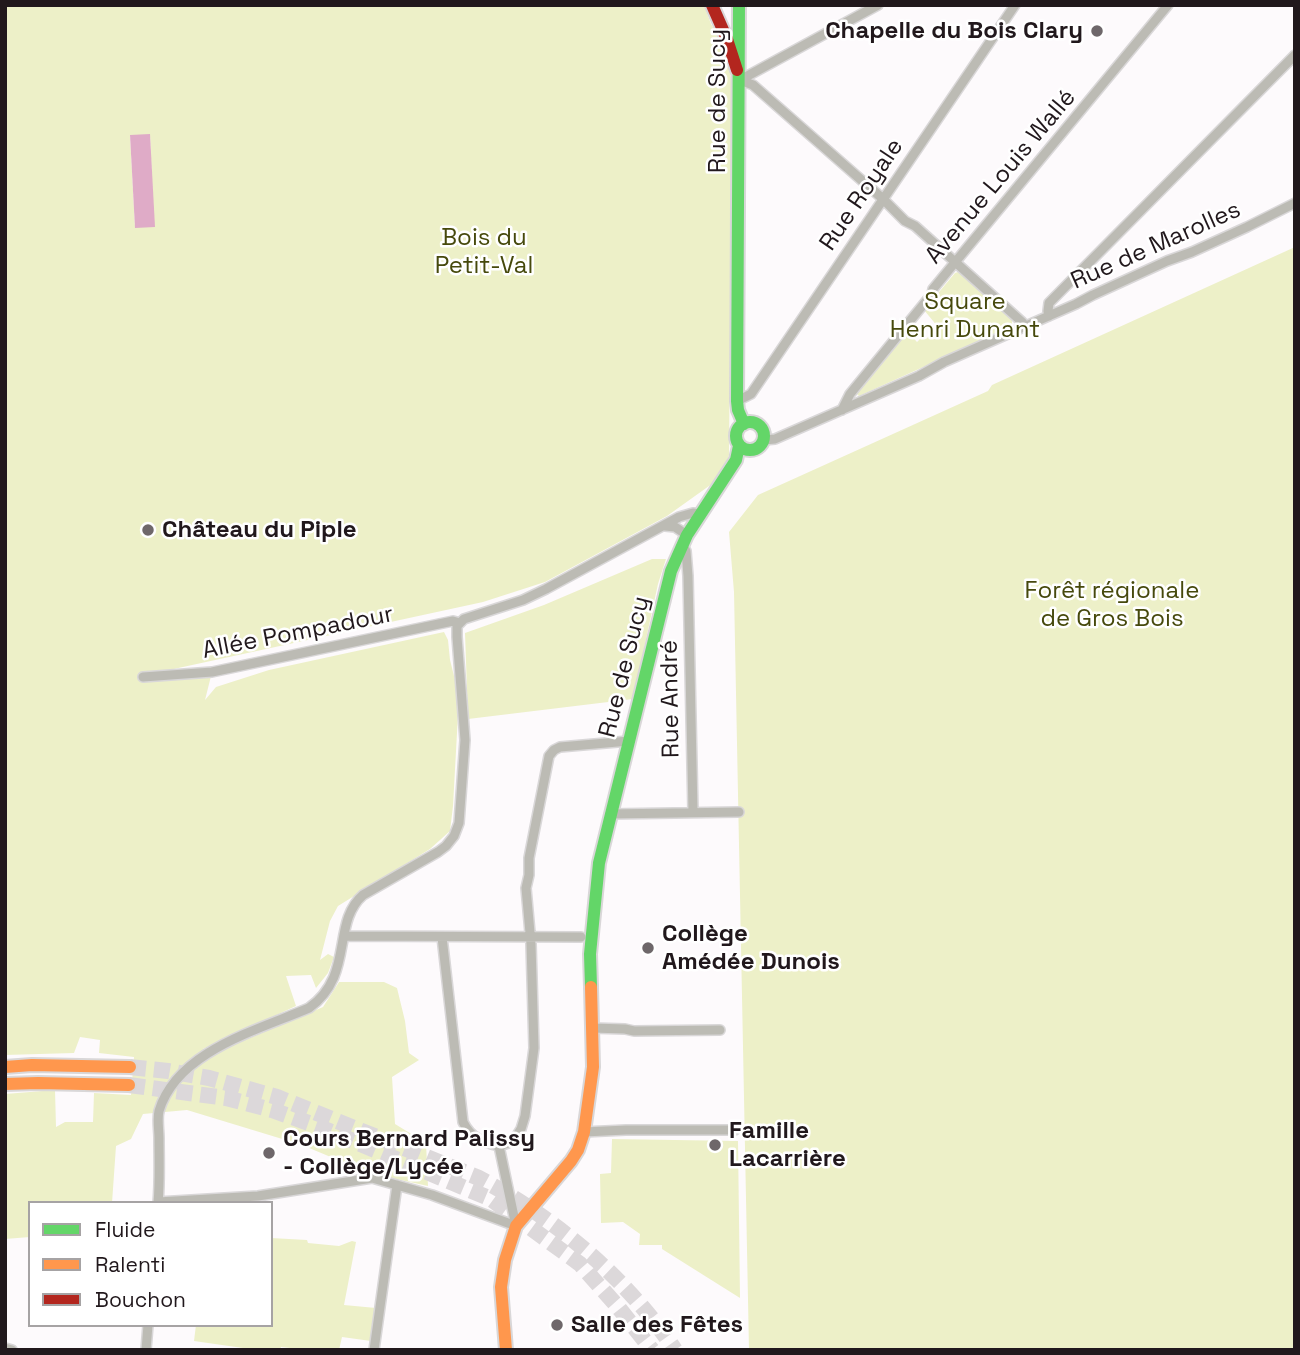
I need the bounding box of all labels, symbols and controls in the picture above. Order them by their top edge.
place label: Chapelle du Bois Clary [825,17,1083,45]
marker: Chapelle du Bois Clary [1089,23,1105,39]
street label: Rue de Sucy [704,29,732,173]
street label: Avenue Louis Wallé [920,84,1082,270]
street label: Rue Royale [814,134,910,256]
street label: Rue de Marolles [1067,196,1245,296]
park label: Bois du Petit-Val [435,224,533,280]
park label: Square Henri Dunant [890,288,1040,344]
place label: Château du Piple [162,516,357,544]
marker: Château du Piple [140,522,156,538]
park label: Forêt régionale de Gros Bois [1025,577,1199,633]
street label: Rue de Sucy [594,593,656,741]
street label: Allée Pompadour [200,600,396,666]
street label: Rue André [656,640,686,758]
place label: Collège Amédée Dunois [662,920,840,976]
marker: Collège Amédée Dunois [640,940,656,956]
place label: Famille Lacarrière [729,1117,846,1173]
place label: Cours Bernard Palissy - Collège/Lycée [283,1125,535,1181]
marker: Famille Lacarrière [707,1137,723,1153]
marker: Cours Bernard Palissy - Collège/Lycée [261,1145,277,1161]
legend [28,1201,273,1327]
text: Fluide [95,1216,155,1243]
text: Ralenti [95,1251,165,1278]
text: Bouchon [95,1286,186,1313]
place label: Salle des Fêtes [571,1311,743,1339]
marker: Salle des Fêtes [549,1317,565,1333]

